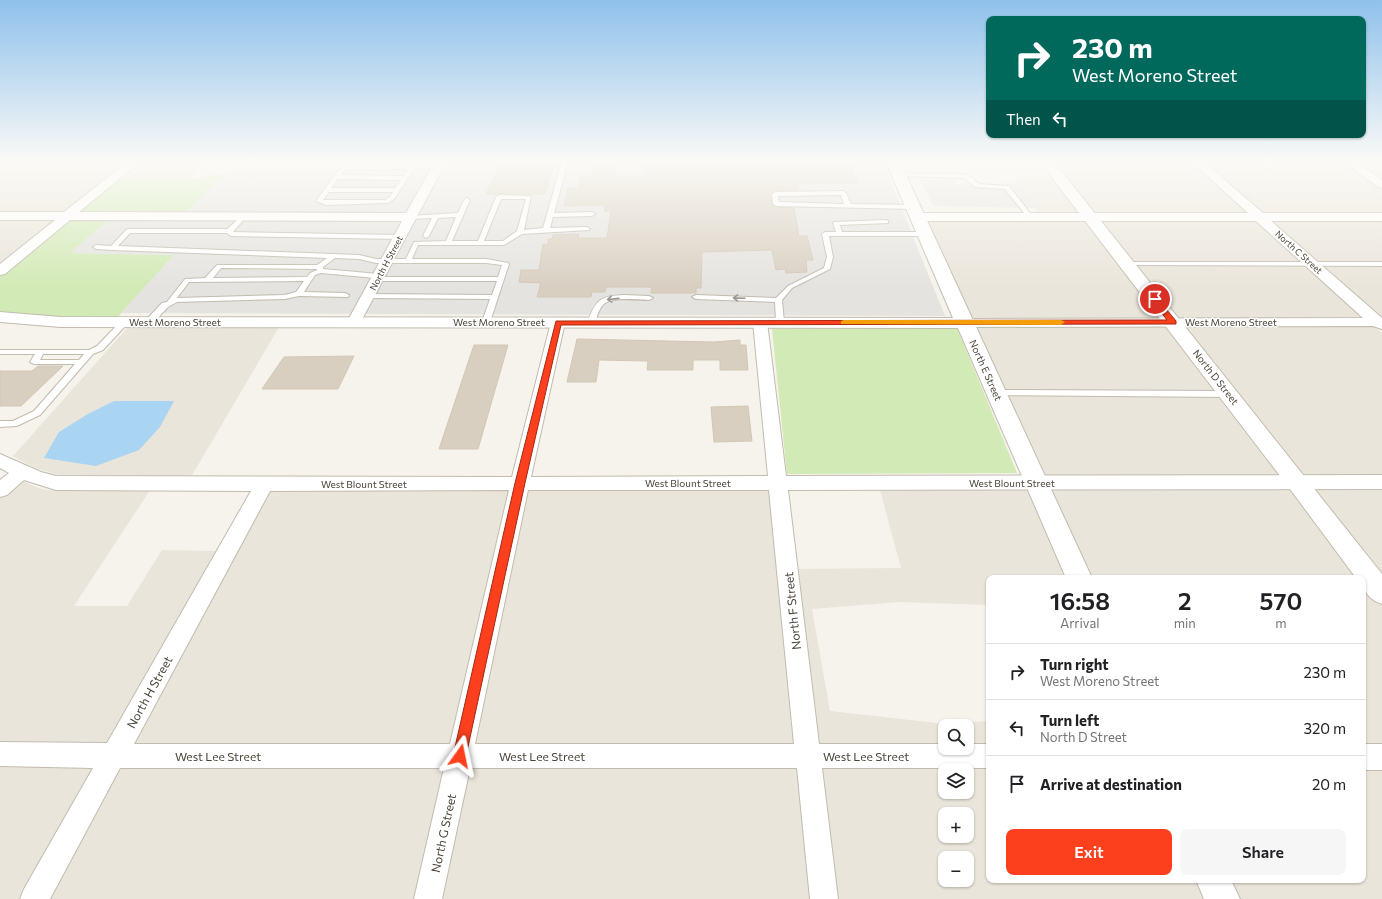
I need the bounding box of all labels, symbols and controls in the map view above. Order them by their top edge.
text: 230 m [1072,30,1153,64]
icon: right [1006,32,1058,84]
text: West Moreno Street [1072,64,1237,86]
icon: left [1049,108,1071,130]
text: Then [1006,110,1041,128]
street label: North C Street [1273,228,1325,276]
street label: North H Street [367,234,405,292]
pin [1138,282,1172,316]
icon: arrive [1144,288,1166,310]
one-way arrow [607,295,620,302]
one-way arrow [733,295,746,302]
street label: West Moreno Street [129,316,221,328]
street label: West Moreno Street [453,316,545,328]
street label: West Moreno Street [1185,316,1277,328]
street label: North E Street [967,338,1005,402]
street label: North D Street [1191,347,1241,407]
street label: West Blount Street [645,477,731,489]
street label: West Blount Street [969,477,1055,489]
street label: West Blount Street [321,478,407,490]
street label: North F Street [781,571,803,651]
text: 16:58 [1050,586,1110,615]
text: 2 [1178,586,1192,615]
text: 570 [1260,586,1302,615]
text: Arrival [1060,615,1100,631]
text: min [1174,615,1196,631]
text: m [1275,615,1287,631]
street label: North H Street [123,653,175,731]
text: Turn right [1040,655,1109,673]
icon: right [1006,661,1028,683]
text: 230 m [1303,663,1346,681]
text: West Moreno Street [1040,673,1159,689]
text: Turn left [1040,711,1099,729]
icon: left [1006,717,1028,739]
map controls [938,719,974,887]
button: search [938,719,974,755]
text: 320 m [1303,719,1346,737]
text: North D Street [1040,729,1127,745]
position arrow [439,735,481,777]
street label: West Lee Street [175,749,261,763]
street label: West Lee Street [499,749,585,763]
street label: West Lee Street [823,749,909,763]
button: layers [938,763,974,799]
icon: arrive [1006,773,1028,795]
text: Arrive at destination [1040,775,1182,793]
text: 20 m [1312,775,1346,793]
street label: North G Street [428,792,458,874]
button: + [938,807,974,843]
button: Exit [1006,829,1172,875]
button: Share [1180,829,1346,875]
button: − [938,851,974,887]

